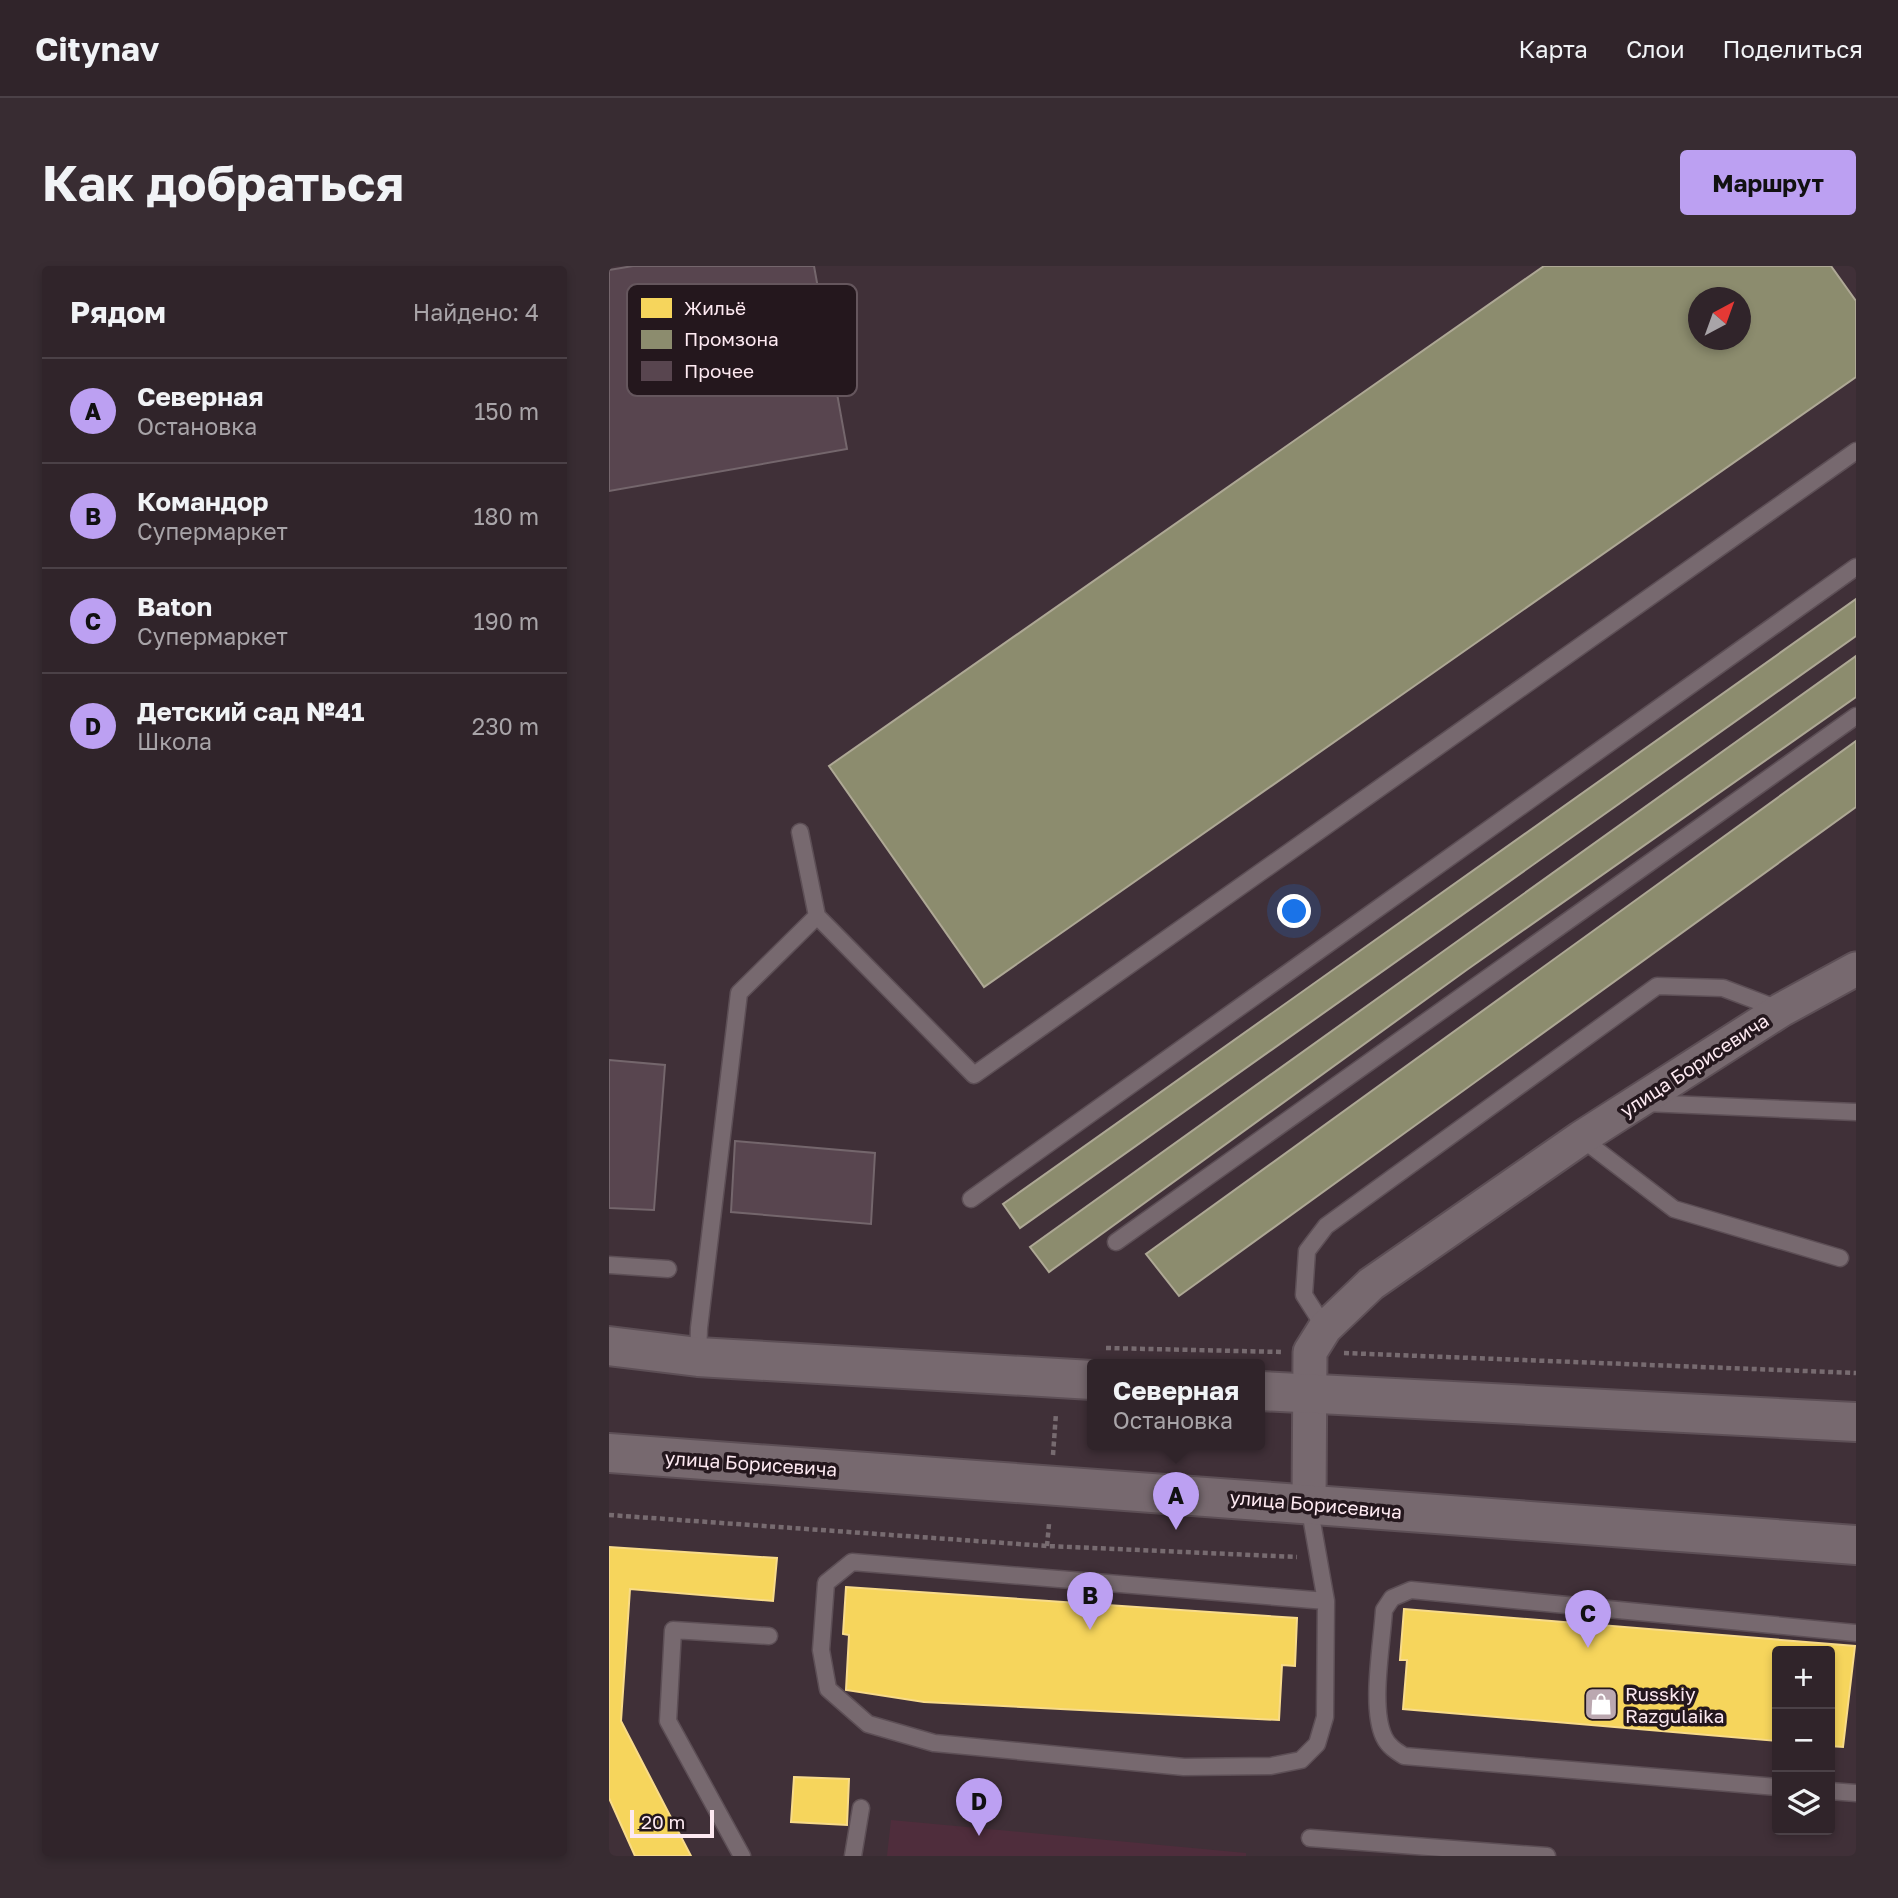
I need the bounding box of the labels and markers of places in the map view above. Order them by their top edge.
pin: A [1153,1472,1199,1530]
pin: B [1067,1572,1113,1630]
pin: C [1565,1590,1611,1648]
place label: Russkiy Razgulaika [1625,1682,1725,1727]
shop icon: Russkiy Razgulaika [1582,1685,1620,1723]
pin: D [956,1778,1002,1836]

